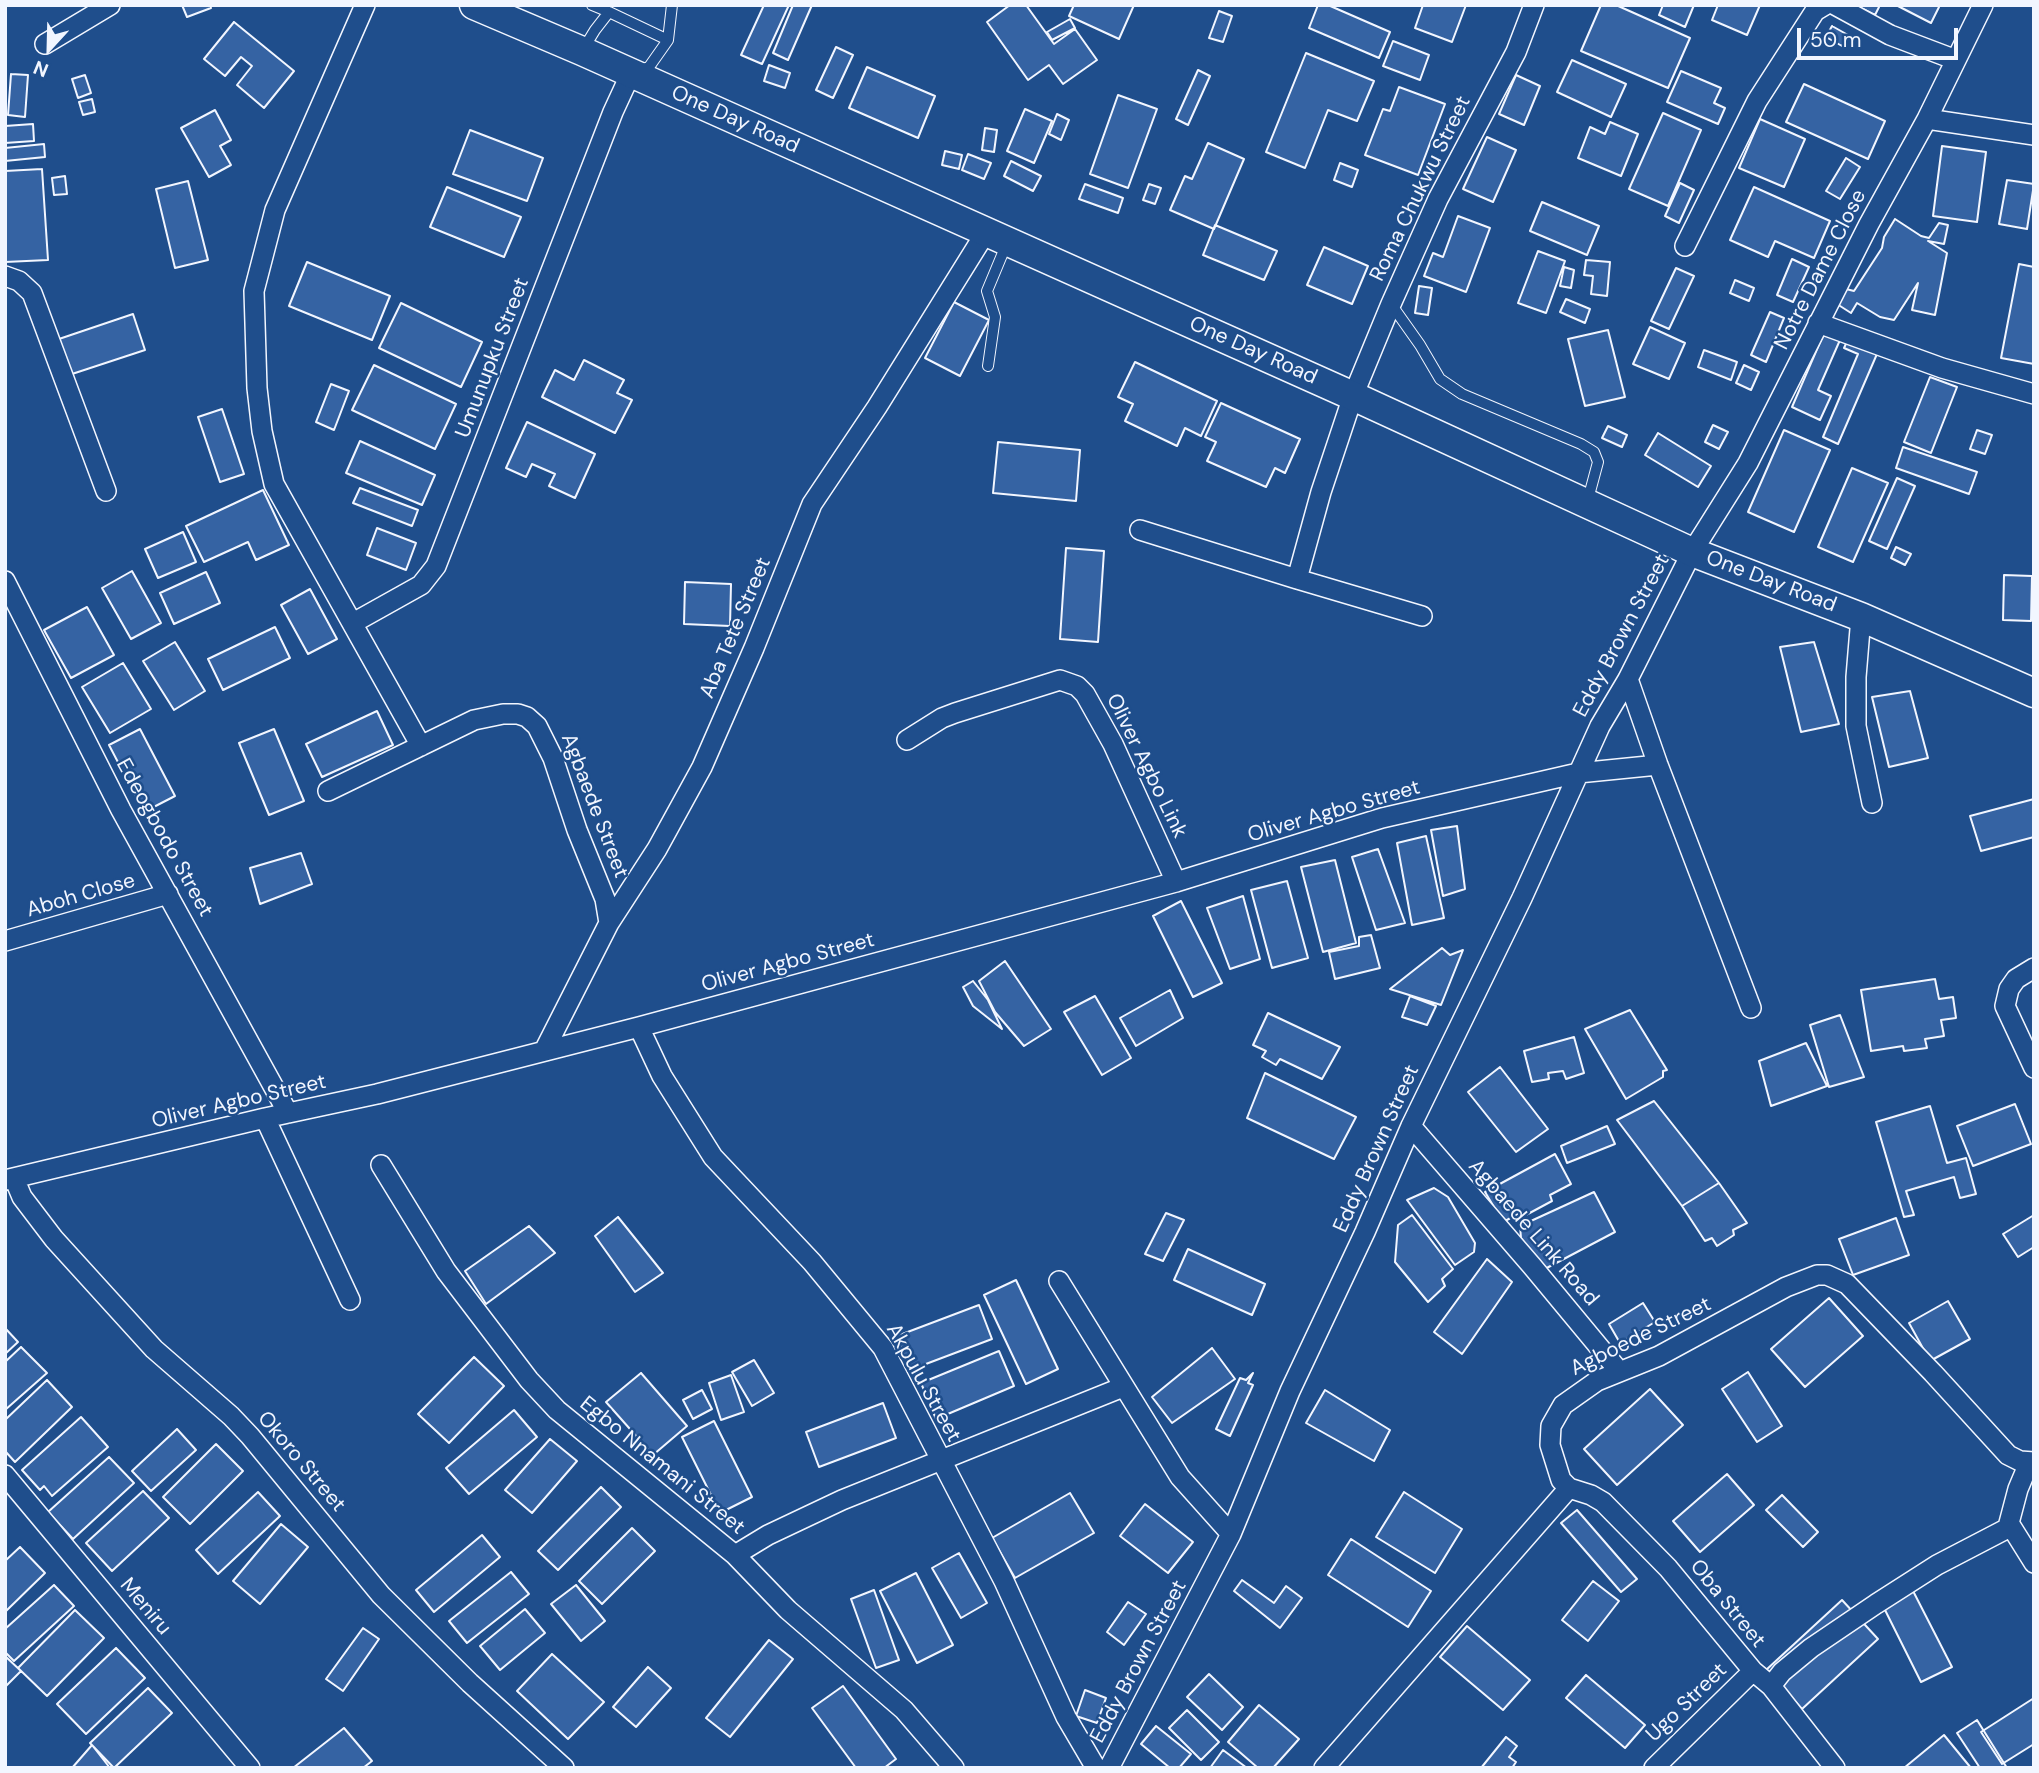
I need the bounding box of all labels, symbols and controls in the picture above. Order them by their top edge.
north arrow [14,14,84,84]
scale bar [1801,14,1962,58]
text: 50 m [1810,26,1861,54]
text: N [30,55,52,83]
street label: One Day Road [667,81,803,159]
street label: Roma Chukwu Street [1365,92,1477,286]
street label: Notre Dame Close [1770,186,1872,354]
street label: Umunupku Street [451,274,535,442]
street label: One Day Road [1185,312,1321,390]
street label: One Day Road [1702,546,1840,618]
street label: Eddy Brown Street [1568,550,1676,722]
street label: Aba Tete Street [695,554,777,702]
street label: Oliver Agbo Link [1100,690,1192,842]
street label: Agbaede Street [555,730,633,882]
street label: Edeogbodo Street [110,754,218,922]
street label: Oliver Agbo Street [1245,775,1423,849]
street label: Aboh Close [24,868,138,924]
street label: Oliver Agbo Street [699,928,877,998]
street label: Eddy Brown Street [1329,1061,1425,1237]
street label: Oliver Agbo Street [149,1070,329,1134]
street label: Agbaede Link Road [1462,1155,1604,1311]
street label: Agboede Street [1567,1292,1715,1382]
street label: Akpulu Street [880,1319,966,1447]
street label: Egbo Nnamani Street [574,1392,750,1540]
street label: Okoro Street [252,1407,350,1517]
street label: Oba Street [1684,1555,1770,1653]
street label: Meniru [114,1573,176,1641]
street label: Eddy Brown Street [1085,1576,1193,1748]
street label: Ugo Street [1641,1658,1733,1748]

